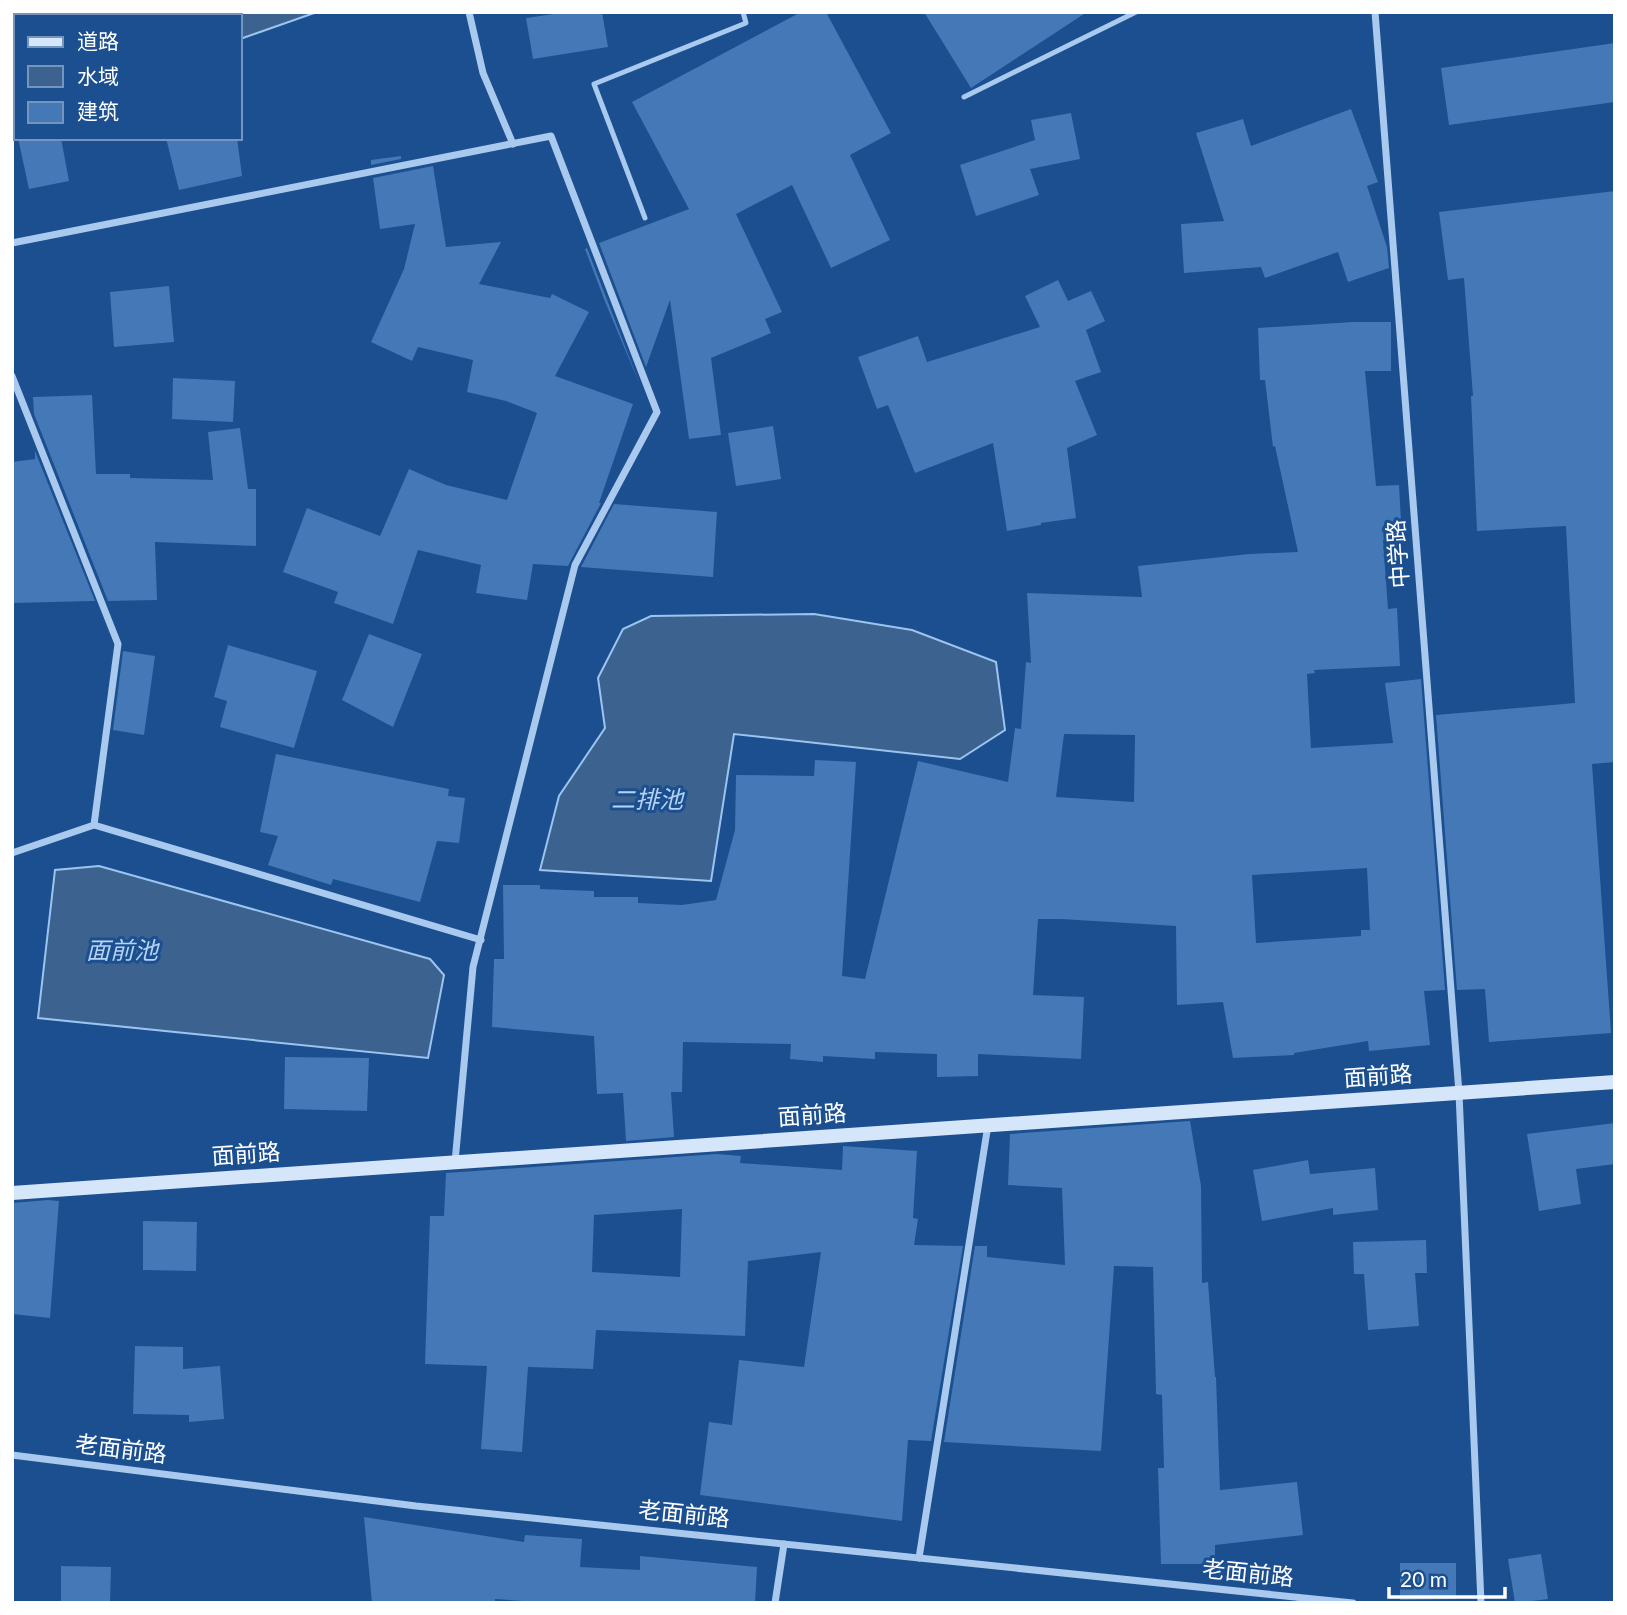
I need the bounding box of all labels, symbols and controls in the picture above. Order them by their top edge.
legend [14,14,242,140]
text: 道路 [77,28,119,53]
text: 水域 [77,63,119,88]
text: 建筑 [77,98,119,123]
street label: 中学路 [1381,519,1413,589]
water label: 二排池 [611,784,685,813]
water label: 面前池 [86,935,160,964]
street label: 面前路 [1343,1059,1413,1091]
street label: 面前路 [777,1098,847,1130]
street label: 面前路 [211,1137,281,1169]
street label: 老面前路 [74,1429,168,1468]
street label: 老面前路 [637,1494,731,1532]
street label: 老面前路 [1201,1553,1295,1591]
scale bar [1389,1556,1504,1600]
text: 20 m [1400,1566,1447,1591]

